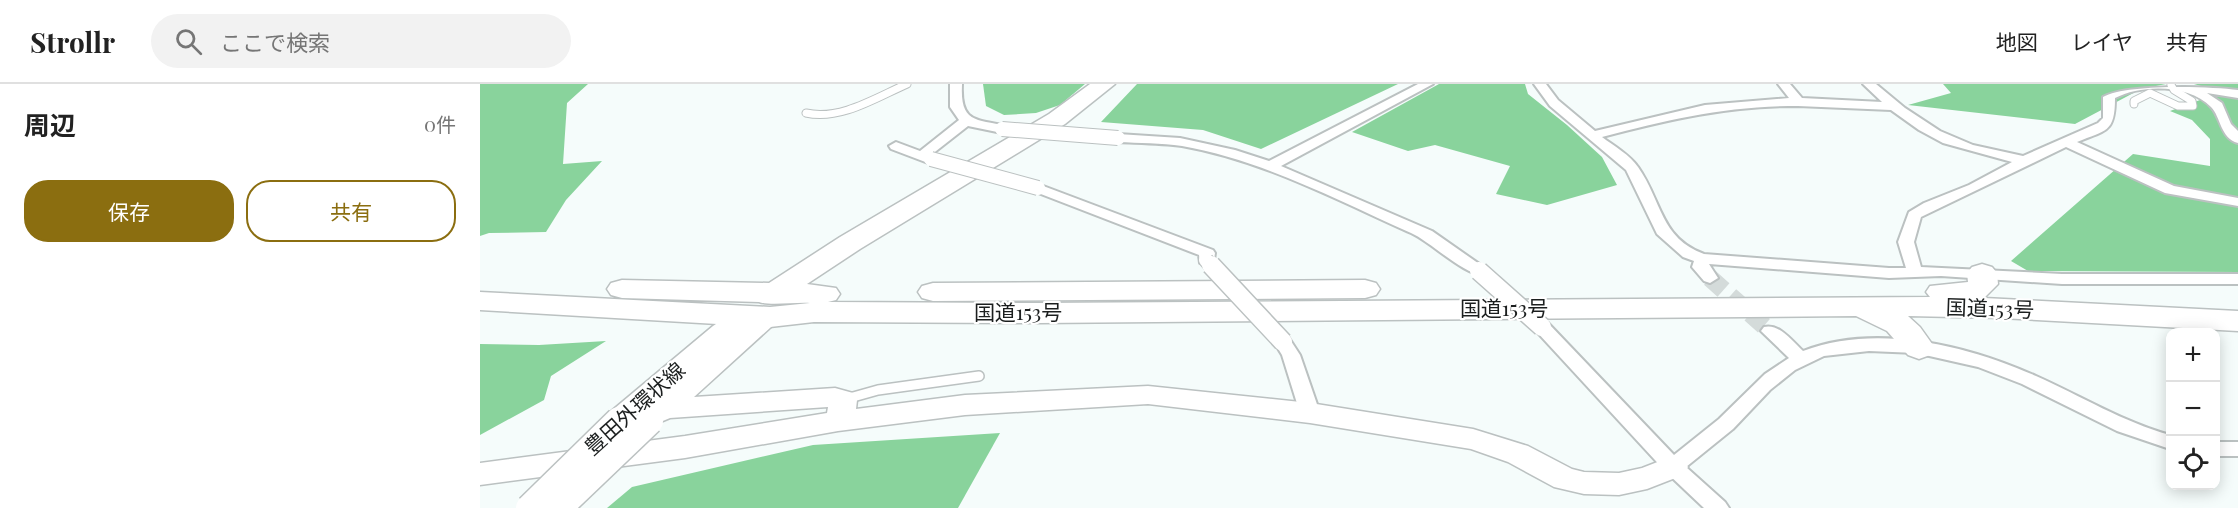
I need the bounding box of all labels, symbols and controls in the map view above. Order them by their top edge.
search box [151,14,571,68]
text: Strollr [30,23,115,60]
icon: search [172,25,205,58]
text: ここで検索 [220,27,330,57]
text: 地図 [1996,27,2038,55]
text: レイヤ [2071,27,2133,55]
text: 共有 [2166,27,2208,55]
text: 周辺 [24,107,76,142]
text: 0件 [424,110,456,137]
button: 保存 [24,180,234,242]
button: 共有 [246,180,456,242]
street label: 国道153号 [1945,291,2035,323]
street label: 国道153号 [1460,293,1548,321]
street label: 国道153号 [974,297,1062,325]
map controls [2166,328,2220,490]
button: + [2166,328,2220,382]
street label: 豊田外環状線 [577,355,690,460]
button: − [2166,382,2220,436]
button: locate [2166,436,2220,490]

